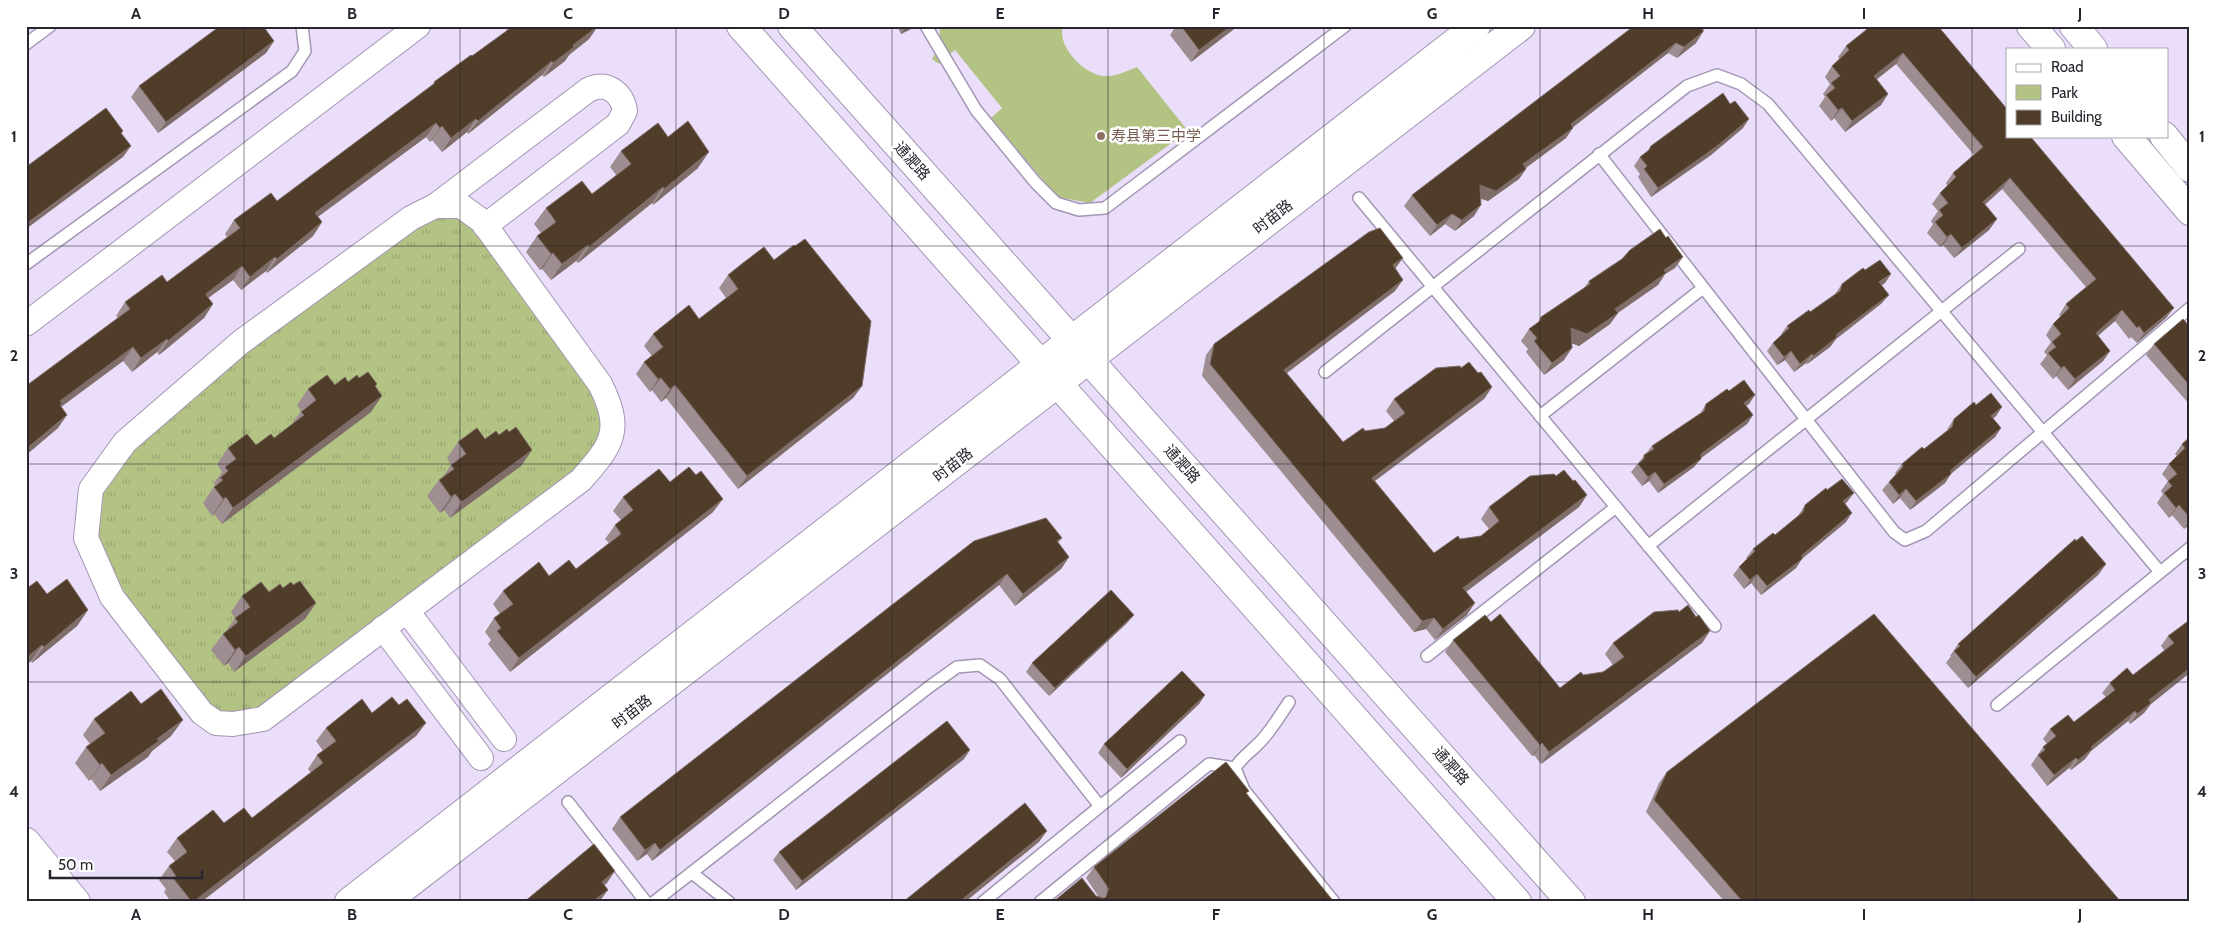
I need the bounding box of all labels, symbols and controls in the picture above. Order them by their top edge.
text: A [131,4,141,23]
text: B [347,4,357,23]
text: C [563,4,573,23]
text: D [778,4,790,23]
text: E [995,4,1005,23]
text: F [1212,4,1221,23]
text: G [1427,4,1437,23]
text: H [1642,4,1654,23]
text: I [1862,4,1866,23]
text: J [2077,4,2082,23]
legend [2006,48,2168,138]
text: Road [2051,58,2084,76]
text: Park [2051,84,2078,102]
text: Building [2051,108,2102,126]
text: 1 [11,127,17,146]
place label: 寿县第三中学 [1111,127,1201,145]
text: 1 [2199,127,2205,146]
marker: 寿县第三中学 [1095,130,1107,142]
street label: 通淝路 [890,138,934,184]
street label: 时苗路 [1250,196,1296,238]
text: 2 [10,346,18,365]
text: 2 [2198,346,2206,365]
street label: 通淝路 [1160,441,1204,487]
street label: 时苗路 [930,444,976,486]
text: 3 [10,564,18,583]
text: 3 [2198,564,2206,583]
street label: 时苗路 [609,691,655,733]
street label: 通淝路 [1429,743,1473,789]
text: 4 [9,782,19,801]
text: 4 [2197,782,2207,801]
scale bar [50,848,202,880]
text: 50 m [58,856,93,874]
text: A [131,905,141,924]
text: B [347,905,357,924]
text: C [563,905,573,924]
text: D [778,905,790,924]
text: E [995,905,1005,924]
text: F [1212,905,1221,924]
text: G [1427,905,1437,924]
text: H [1642,905,1654,924]
text: I [1862,905,1866,924]
text: J [2077,905,2082,924]

